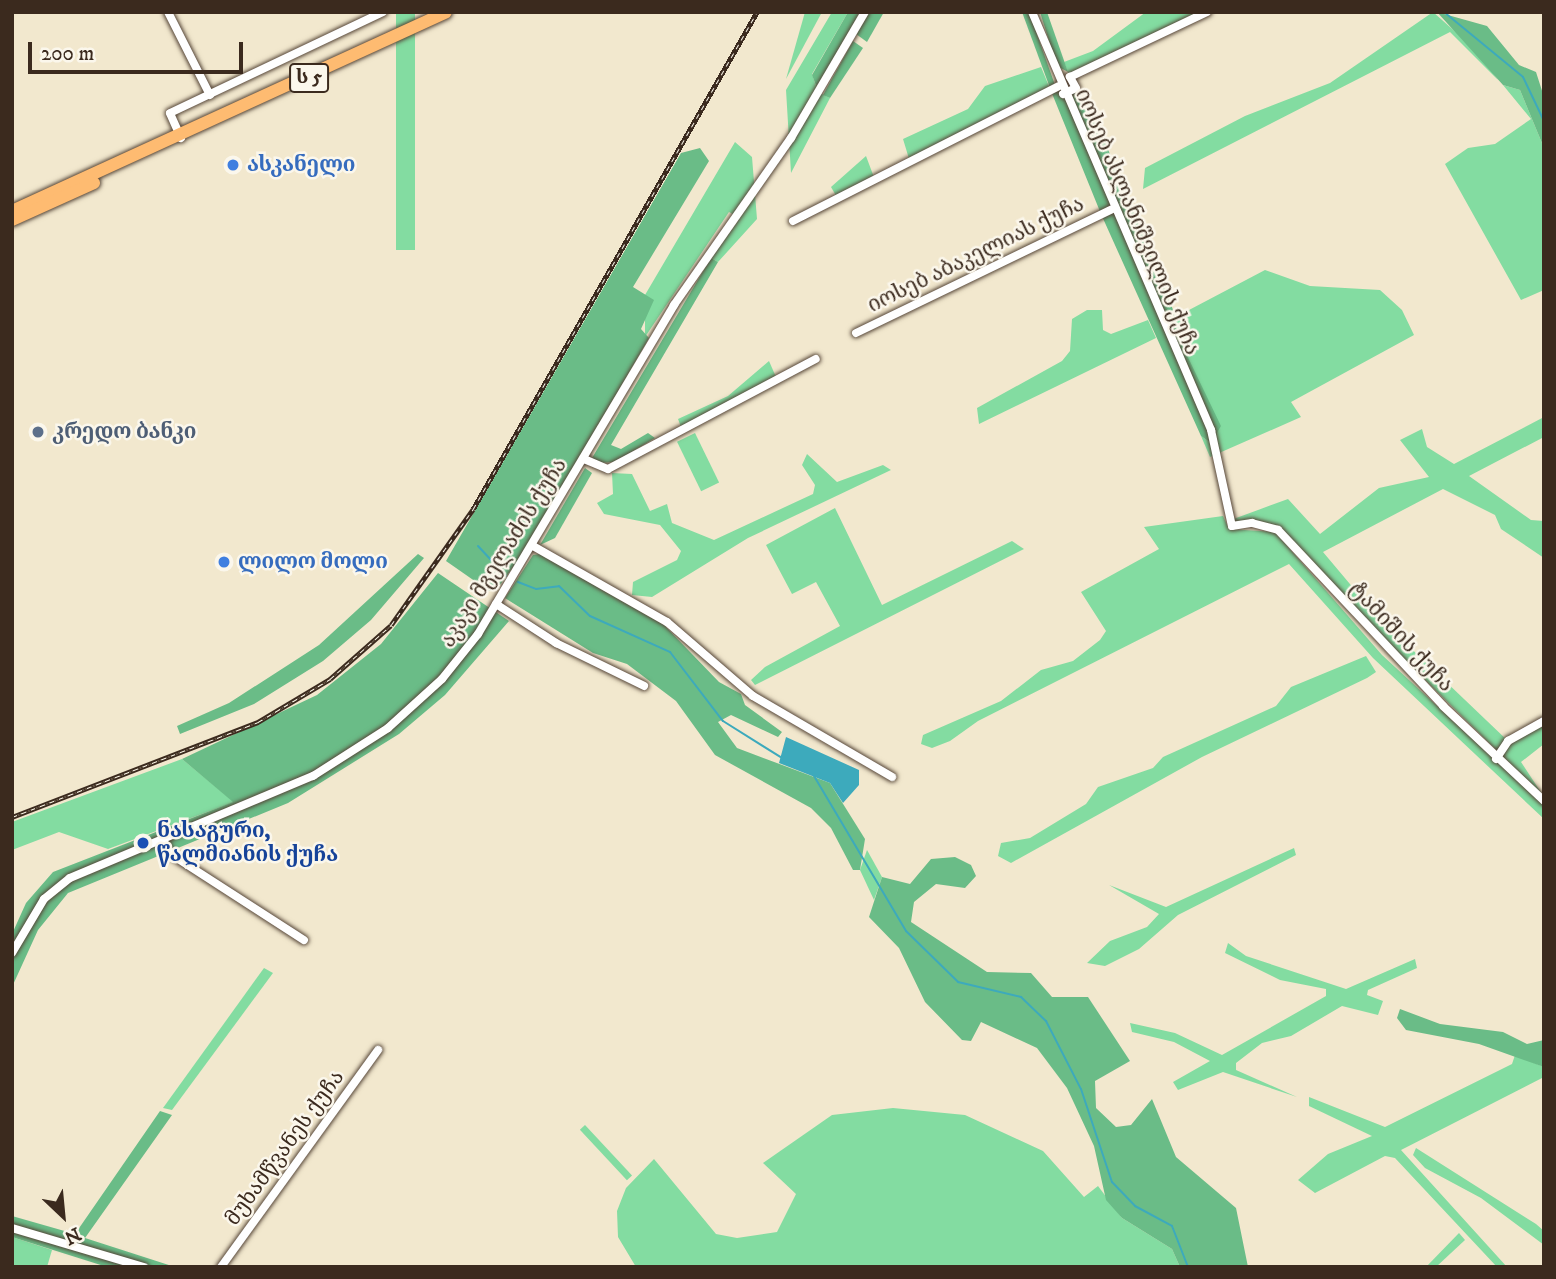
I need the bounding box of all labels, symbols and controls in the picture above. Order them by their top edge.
scale bar [32,28,247,72]
text: 200 m [41,41,94,67]
road number: ს 5 [288,62,330,94]
street label: იოსებ ასლანიშვილის ქუჩა [1069,85,1205,359]
place label: ასკანელი [247,152,355,178]
marker: ასკანელი [225,157,241,173]
street label: იოსებ აბაკელიას ქუჩა [864,192,1088,318]
place label: კრედო ბანკი [52,419,196,445]
marker: კრედო ბანკი [30,424,46,440]
street label: აკაკი მგელაძის ქუჩა [435,454,573,652]
place label: ლილო მოლი [238,549,388,575]
marker: ლილო მოლი [216,554,232,570]
street label: ტამიშის ქუჩა [1344,577,1458,697]
place label: ნასაგური, წალმიანის ქუჩა [157,818,338,868]
marker: ნასაგური, წალმიანის ქუჩა [135,835,151,851]
street label: მუხამწვანეს ქუჩა [220,1065,350,1231]
north arrow [28,1181,98,1251]
text: N [60,1222,84,1249]

